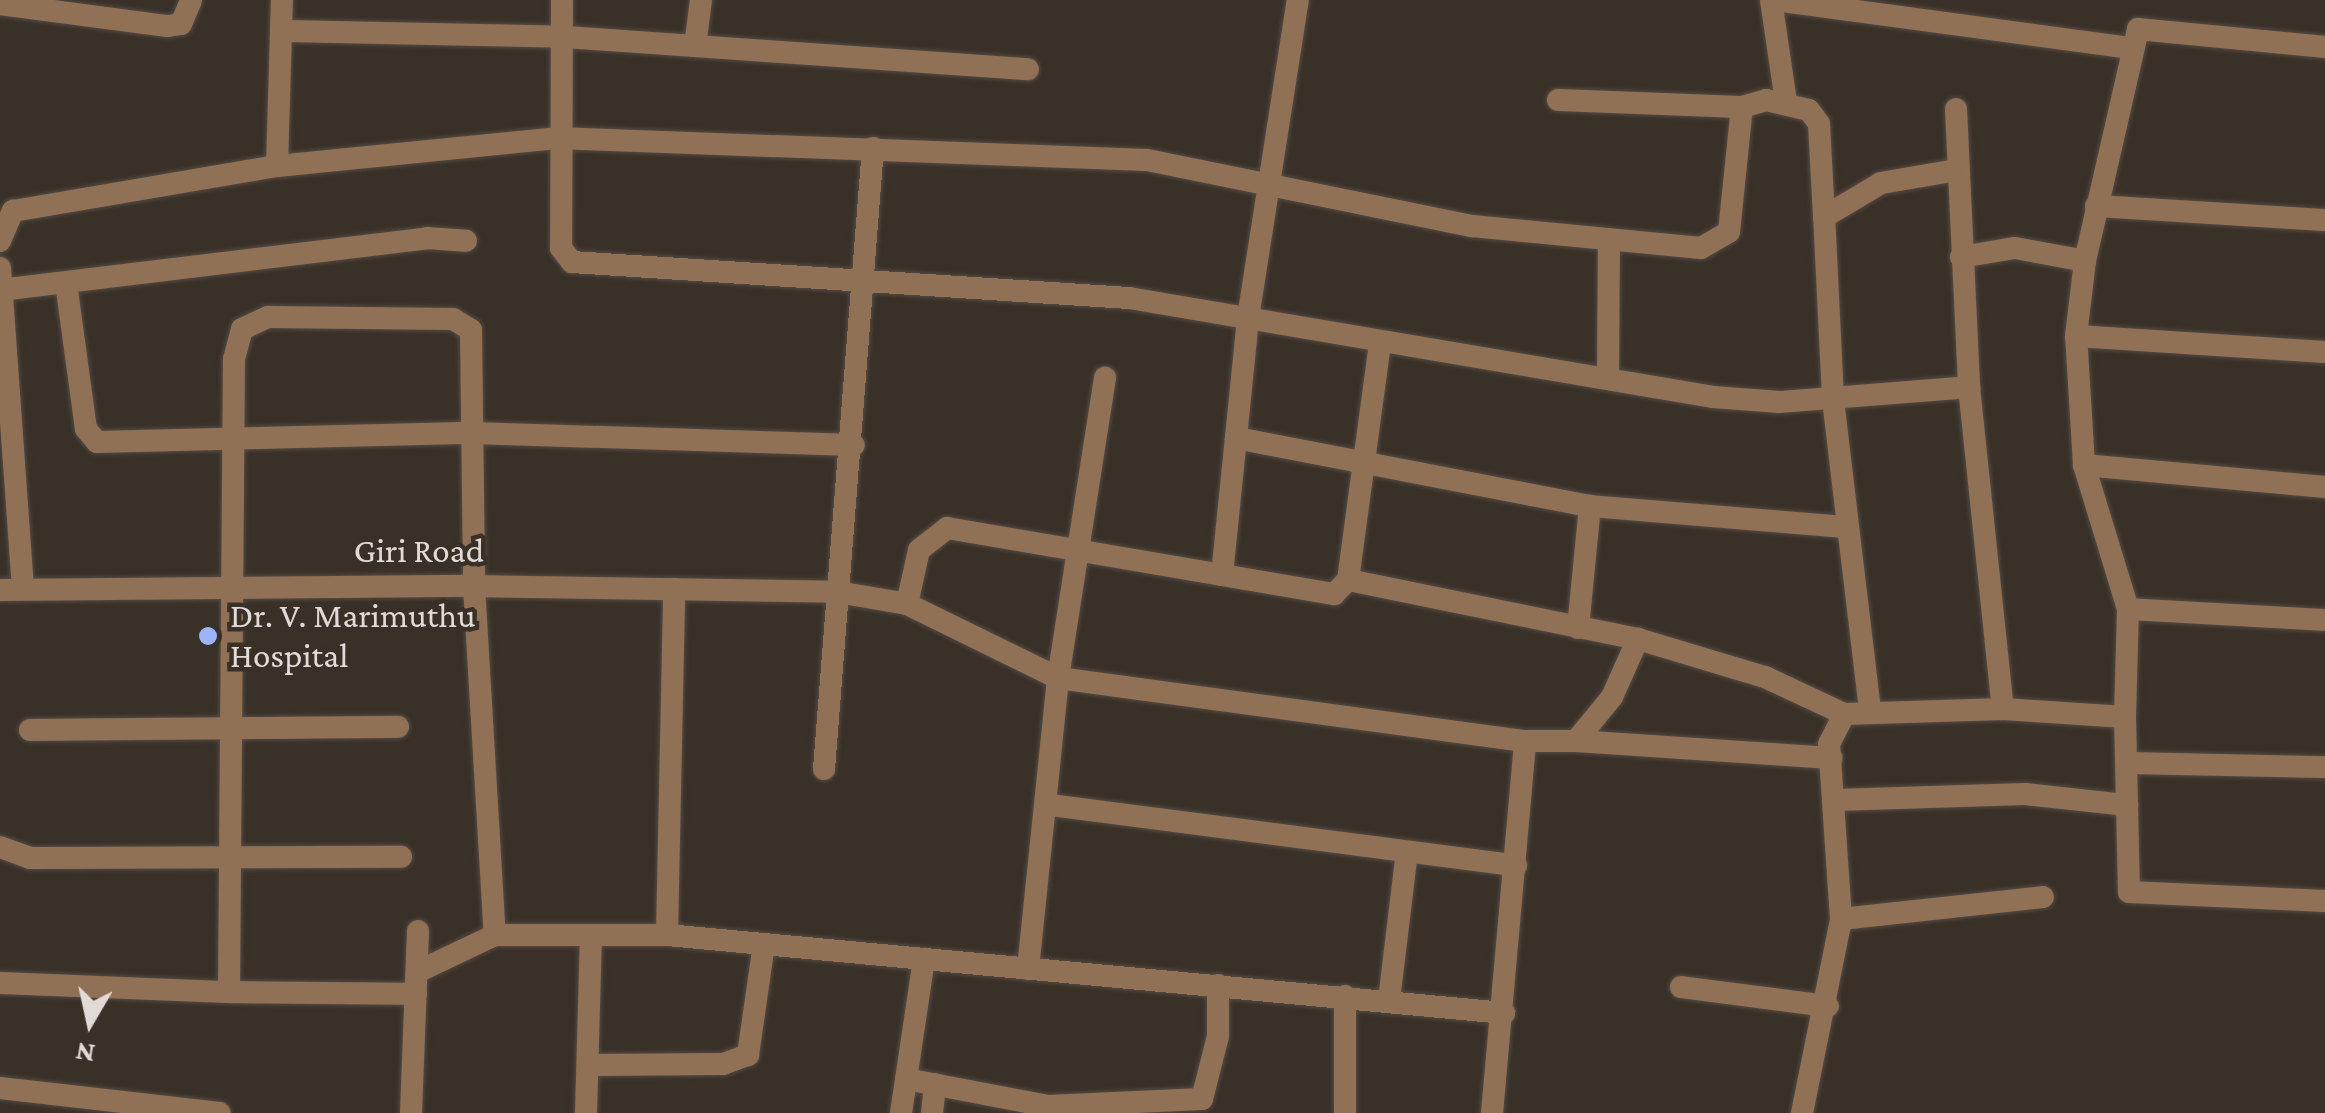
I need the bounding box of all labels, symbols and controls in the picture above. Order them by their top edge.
street label: Giri Road [354,530,484,572]
place label: Dr. V. Marimuthu Hospital [230,595,476,677]
marker: Dr. V. Marimuthu Hospital [195,623,221,649]
north arrow [40,973,140,1073]
text: N [73,1036,97,1070]

